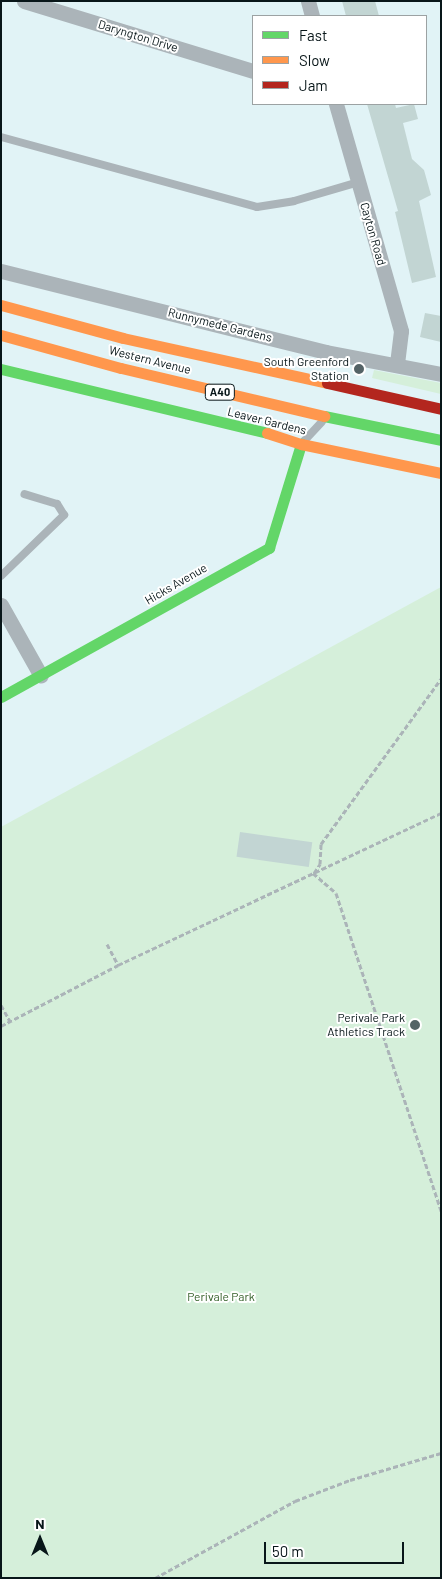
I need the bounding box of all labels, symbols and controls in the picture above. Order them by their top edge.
legend [252,15,427,105]
street label: Daryngton Drive [96,17,180,55]
text: Fast [299,26,327,44]
text: Slow [299,51,330,69]
text: Jam [299,76,328,94]
street label: Cayton Road [357,201,389,267]
street label: Runnymede Gardens [167,305,273,345]
street label: Western Avenue [108,343,192,377]
place label: South Greenford Station [264,355,349,383]
marker: South Greenford Station [353,363,365,375]
road number: A40 [204,384,236,401]
street label: Leaver Gardens [226,404,308,438]
street label: Hicks Avenue [142,560,210,608]
place label: Perivale Park Athletics Track [327,1011,405,1039]
marker: Perivale Park Athletics Track [409,1019,421,1031]
park label: Perivale Park [187,1290,255,1304]
north arrow [15,1514,65,1564]
text: N [35,1515,45,1532]
scale bar [267,1532,407,1564]
text: 50 m [272,1542,304,1560]

